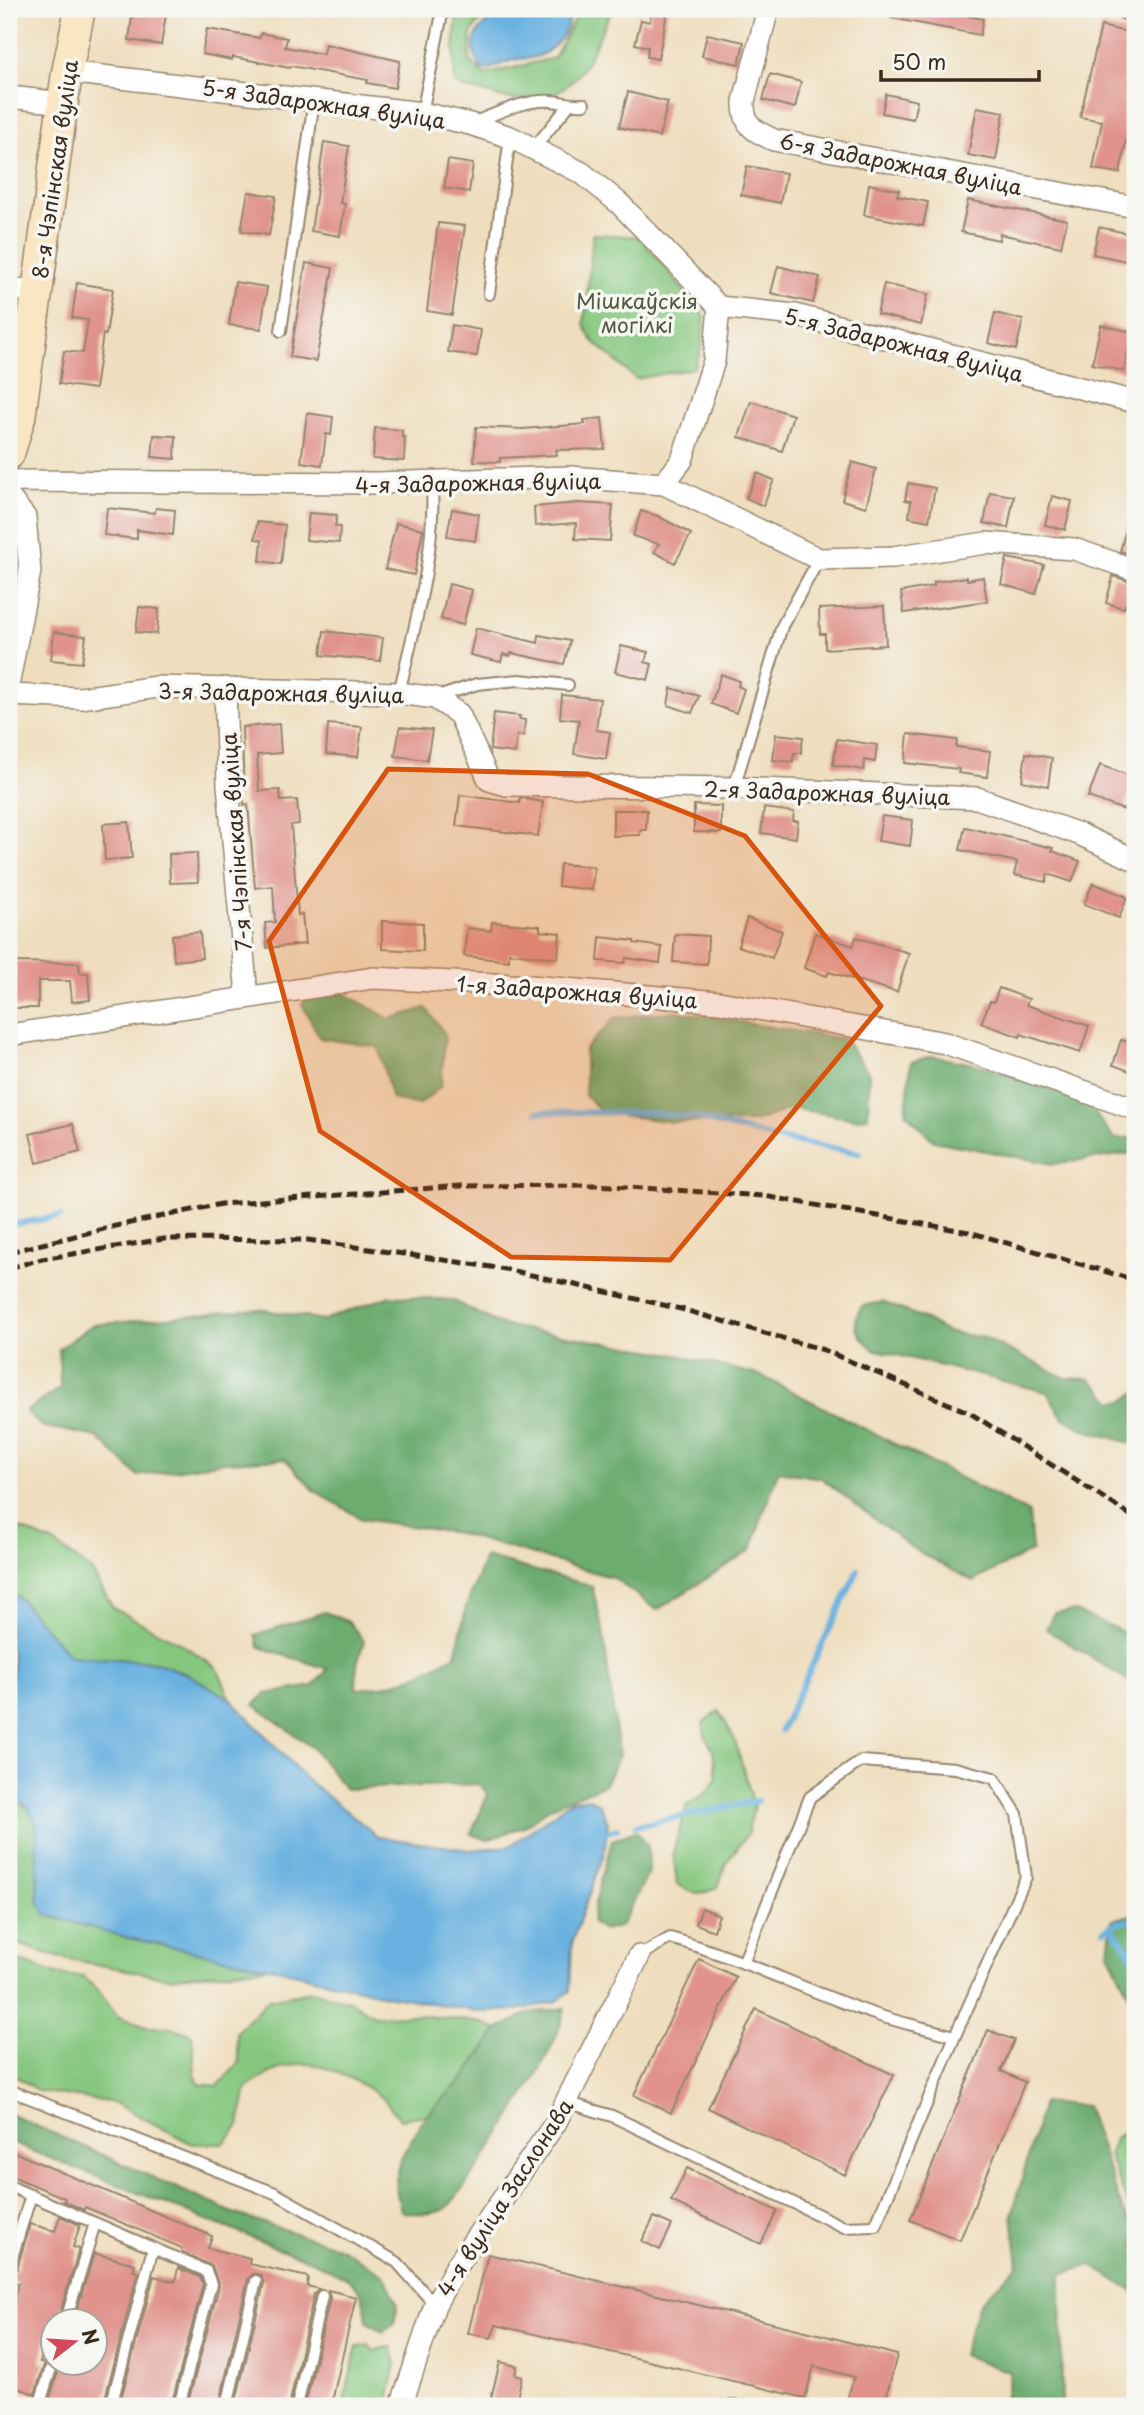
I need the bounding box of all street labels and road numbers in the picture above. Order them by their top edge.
street label: 8-я Чэпінская вуліца [23,57,85,281]
street label: 5-я Задарожная вуліца [200,70,448,136]
street label: 6-я Задарожная вуліца [777,124,1025,202]
street label: 5-я Задарожная вуліца [781,299,1027,389]
street label: 4-я Задарожная вуліца [355,464,601,500]
street label: 3-я Задарожная вуліца [158,674,404,710]
street label: 7-я Чэпінская вуліца [211,732,259,952]
street label: 2-я Задарожная вуліца [703,772,951,812]
street label: 1-я Задарожная вуліца [455,967,699,1015]
street label: 4-я вуліца Заслонава [428,2091,581,2302]

